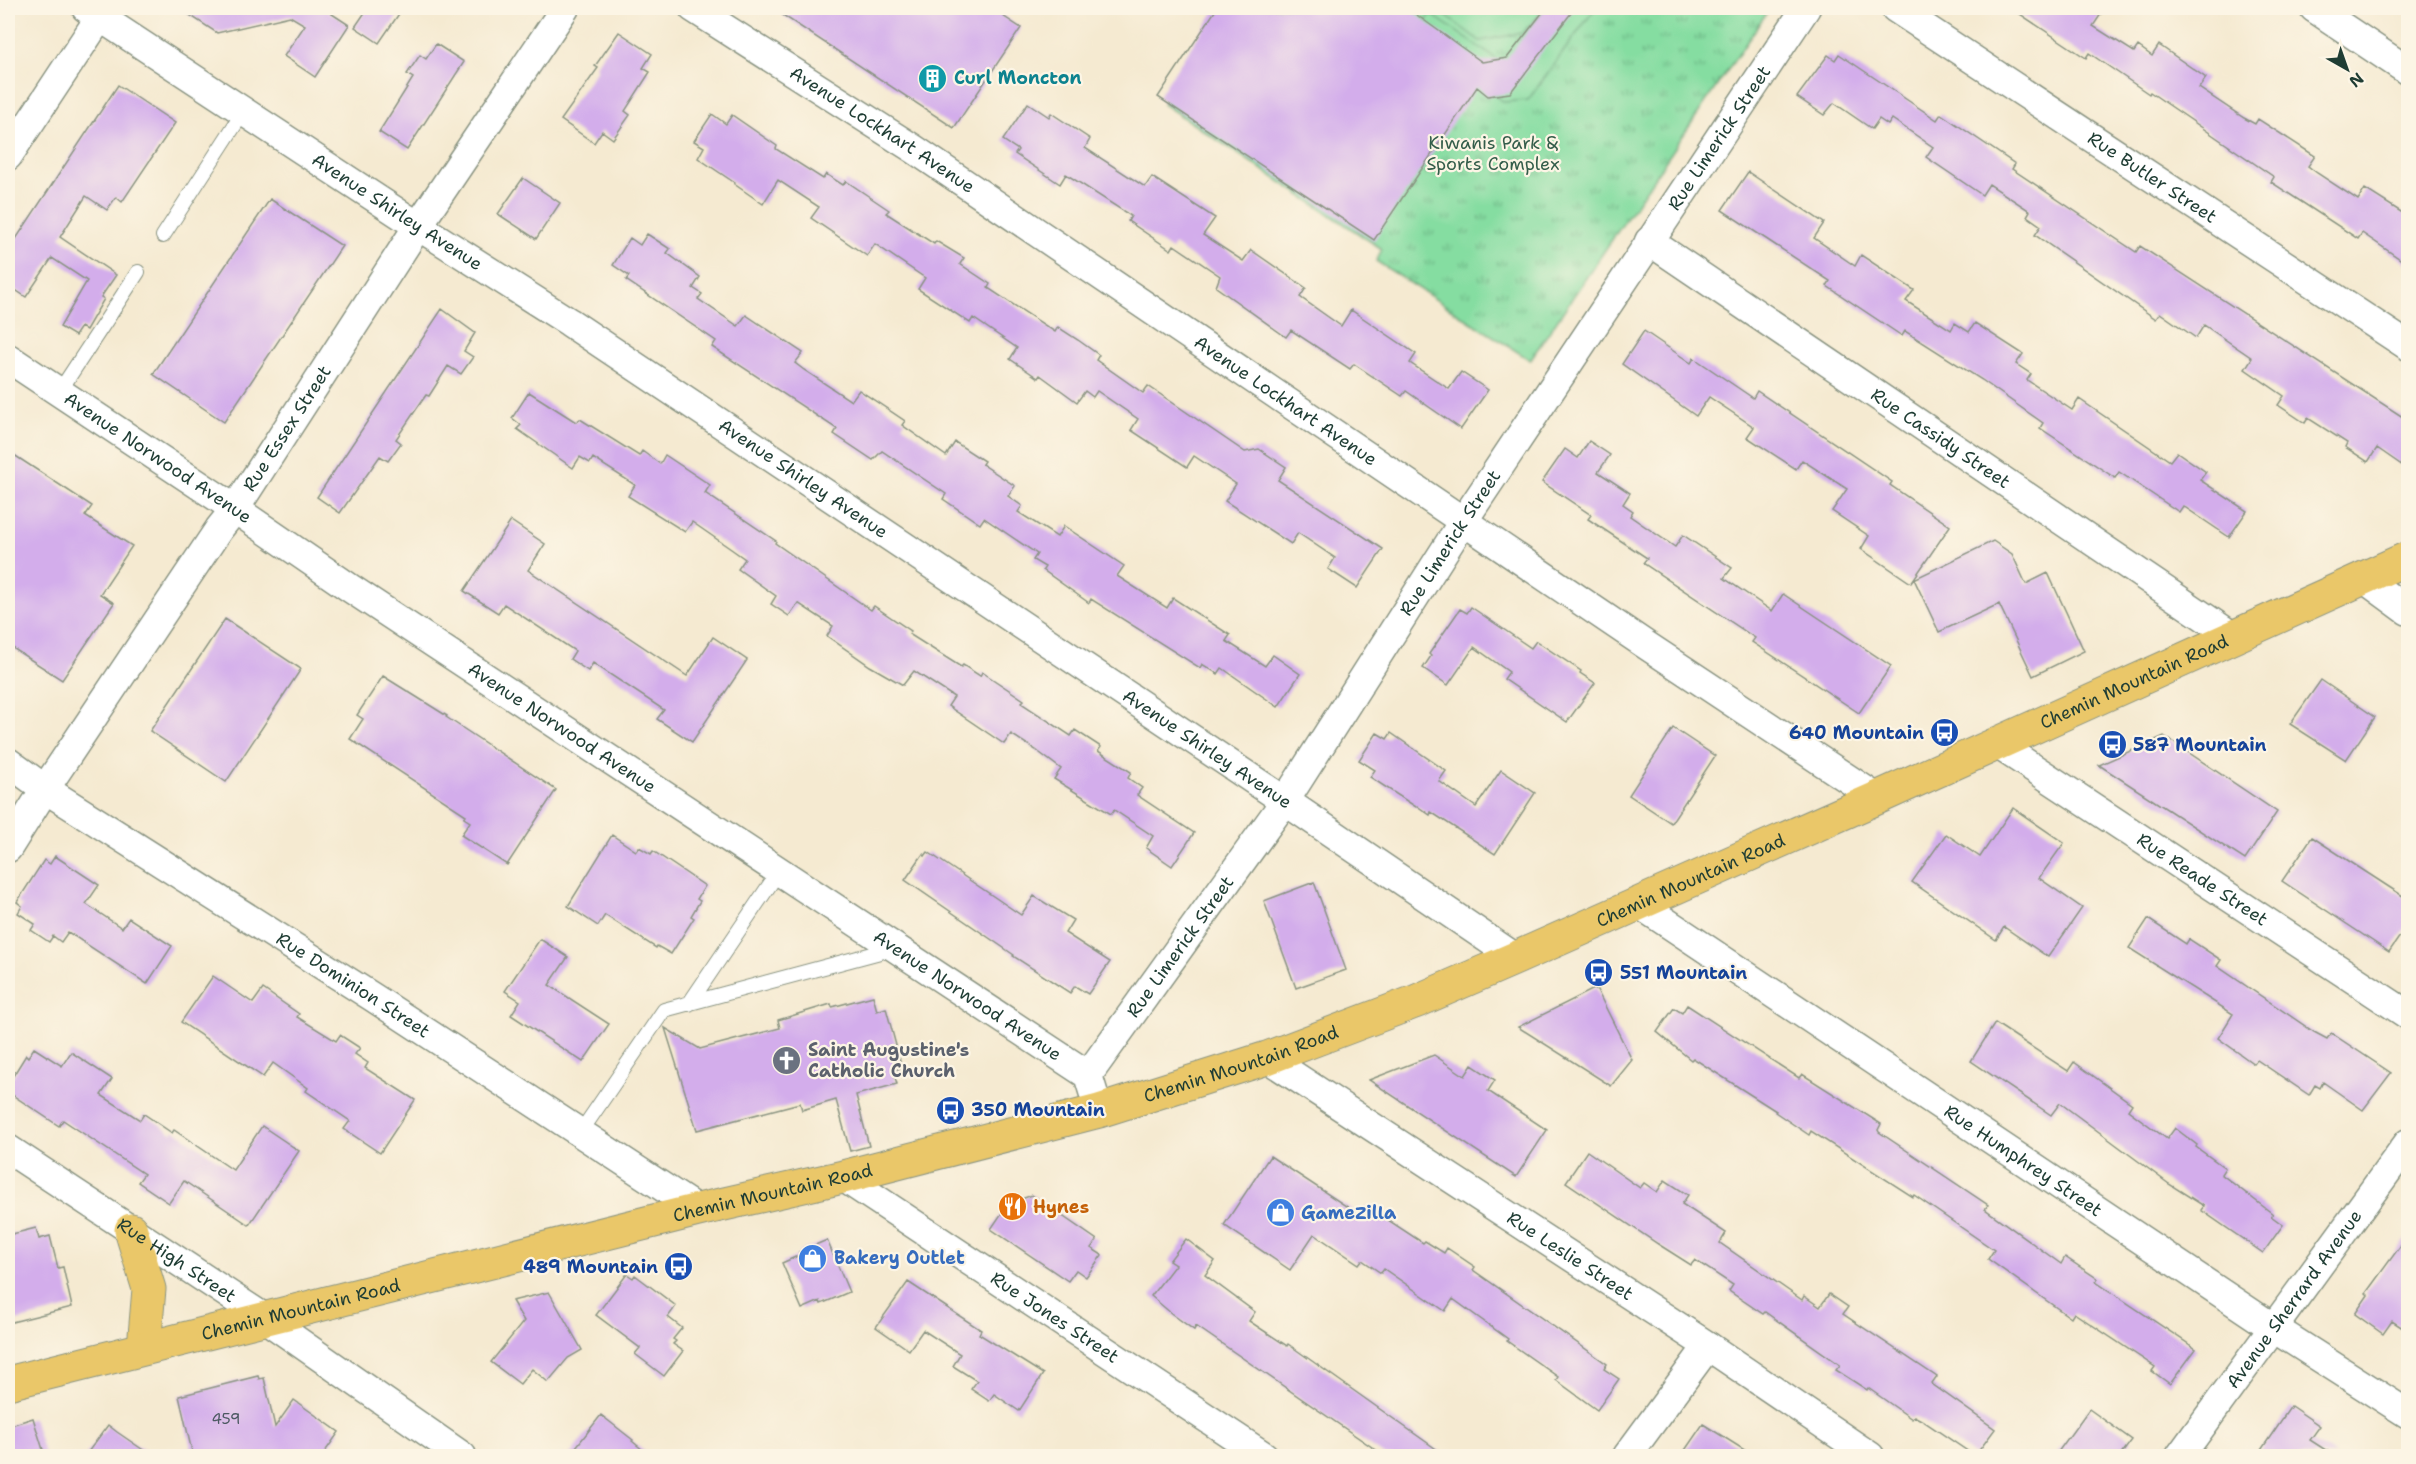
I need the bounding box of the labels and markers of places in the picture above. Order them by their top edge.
building icon: Curl Moncton [917,62,949,94]
place label: Curl Moncton [954,66,1081,90]
bus stop icon: 640 Mountain [1929,717,1961,749]
place label: 640 Mountain [1789,721,1924,745]
bus stop icon: 587 Mountain [2096,729,2128,761]
place label: 587 Mountain [2133,733,2266,757]
bus stop icon: 551 Mountain [1583,957,1615,989]
place label: 551 Mountain [1620,961,1747,985]
place label: Saint Augustine's Catholic Church [808,1038,969,1083]
church icon: Saint Augustine's Catholic Church [771,1044,803,1076]
bus stop icon: 350 Mountain [934,1094,966,1126]
place label: 350 Mountain [971,1098,1105,1122]
restaurant icon: Hynes [996,1191,1028,1223]
place label: Hynes [1033,1195,1089,1219]
shop icon: GameZilla [1264,1197,1296,1229]
place label: GameZilla [1301,1201,1397,1225]
shop icon: Bakery Outlet [797,1242,829,1274]
place label: Bakery Outlet [834,1246,965,1270]
bus stop icon: 489 Mountain [663,1251,695,1283]
place label: 489 Mountain [523,1255,658,1279]

